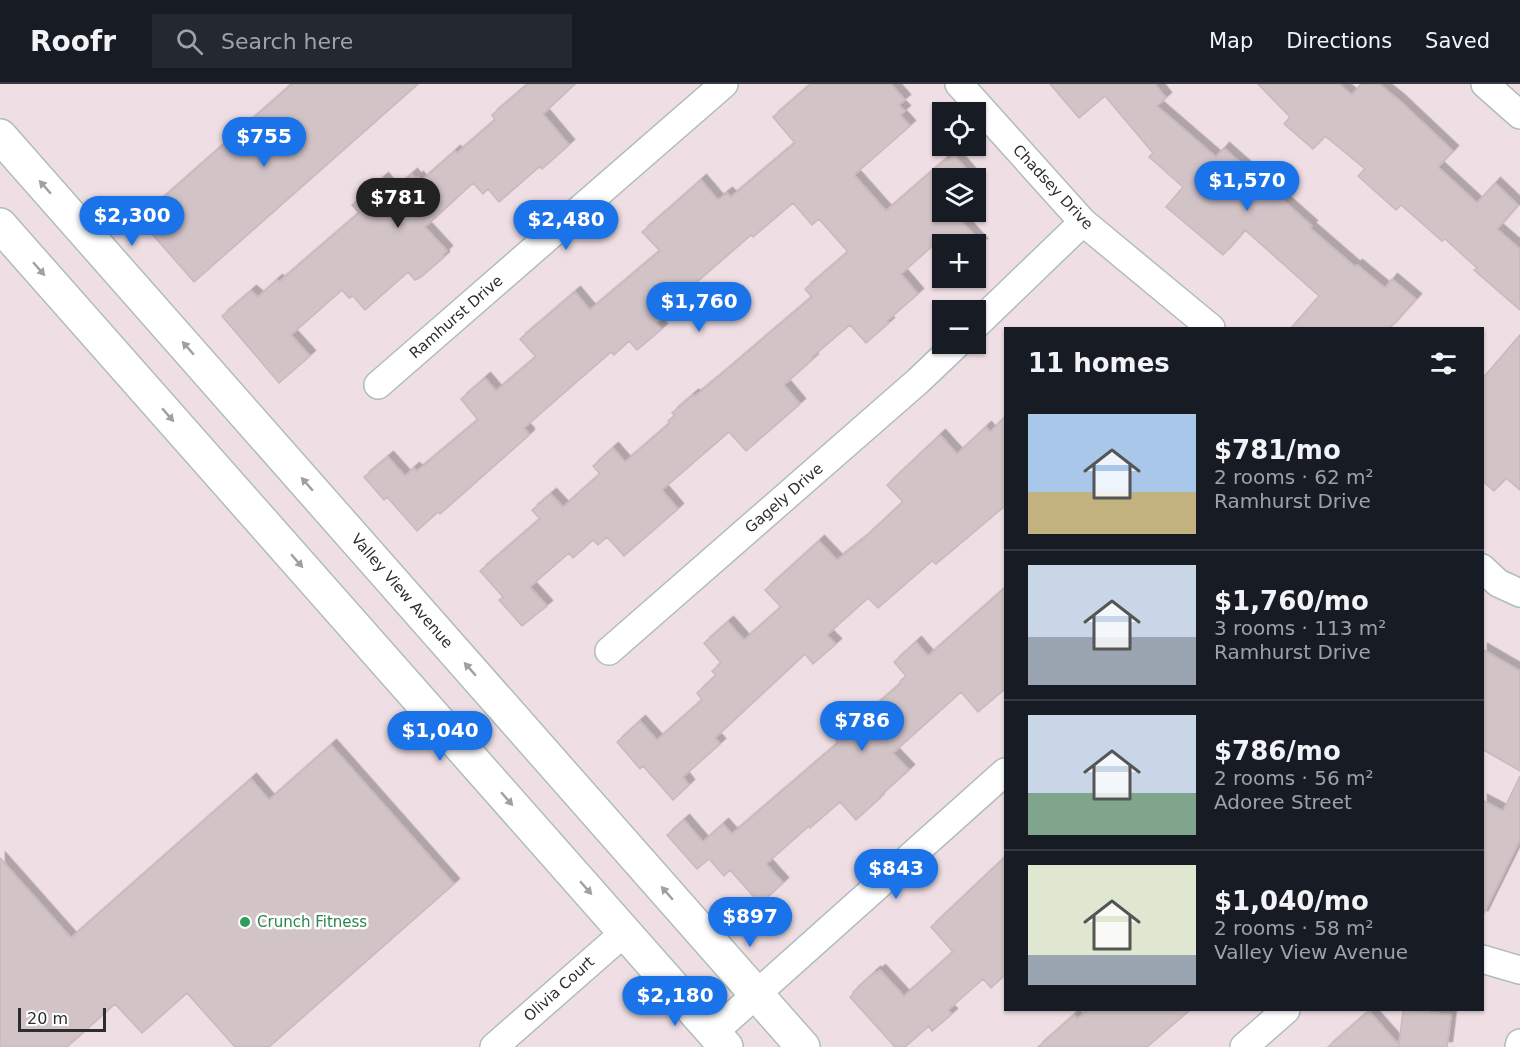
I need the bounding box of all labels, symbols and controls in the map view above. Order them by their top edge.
search box [152,14,572,68]
text: Roofr [30,25,116,58]
icon: search [173,25,206,58]
text: Search here [221,29,353,54]
text: Map [1209,29,1253,53]
text: Directions [1286,29,1392,53]
text: Saved [1425,29,1490,53]
map controls [932,102,986,354]
button: locate [932,102,986,156]
pin: $755 [228,117,300,168]
text: $755 [236,124,292,148]
street label: Chadsey Drive [1009,141,1097,233]
pin: $1,570 [1198,161,1296,212]
button: layers [932,168,986,222]
text: $1,570 [1208,168,1286,192]
pin: $781 [362,178,434,229]
one-way arrow [38,179,52,194]
text: $781 [370,185,426,209]
pin: $2,300 [83,196,181,247]
pin: $2,480 [517,200,615,251]
text: $2,300 [93,203,171,227]
text: $2,480 [527,207,605,231]
button: + [932,234,986,288]
one-way arrow [32,261,46,276]
street label: Ramhurst Drive [406,272,506,362]
pin: $1,760 [650,282,748,333]
text: $1,760 [660,289,738,313]
button: − [932,300,986,354]
one-way arrow [181,341,195,356]
icon: filters [1427,347,1460,380]
text: 11 homes [1028,348,1170,378]
one-way arrow [161,407,175,422]
text: $781/mo [1214,435,1341,465]
icon: home [1076,438,1148,510]
street label: Gagely Drive [741,459,827,537]
text: 2 rooms · 62 m² [1214,465,1374,489]
one-way arrow [301,477,314,492]
text: Ramhurst Drive [1214,489,1371,513]
street label: Valley View Avenue [347,530,457,652]
one-way arrow [290,553,303,568]
text: $1,760/mo [1214,586,1369,616]
icon: home [1076,589,1148,661]
text: 3 rooms · 113 m² [1214,616,1386,640]
text: Ramhurst Drive [1214,640,1371,664]
one-way arrow [463,661,477,676]
pin: $786 [826,701,898,752]
text: $786 [834,708,890,732]
pin: $1,040 [391,711,489,762]
text: $1,040 [401,718,479,742]
text: $786/mo [1214,736,1341,766]
icon: home [1076,739,1148,811]
text: 2 rooms · 56 m² [1214,766,1374,790]
text: Adoree Street [1214,790,1352,814]
one-way arrow [500,791,513,806]
pin: $843 [860,849,932,900]
text: $843 [868,856,924,880]
one-way arrow [579,880,592,895]
one-way arrow [660,885,674,900]
text: $1,040/mo [1214,886,1369,916]
icon: home [1076,889,1148,961]
pin: $897 [714,897,786,948]
text: $897 [722,904,778,928]
place label: Crunch Fitness [257,913,367,931]
marker: Crunch Fitness [238,915,252,929]
text: 2 rooms · 58 m² [1214,916,1374,940]
text: Valley View Avenue [1214,940,1408,964]
street label: Olivia Court [520,953,598,1025]
pin: $2,180 [626,976,724,1027]
text: $2,180 [636,983,714,1007]
scale bar [18,1005,106,1032]
text: 20 m [27,1009,68,1028]

